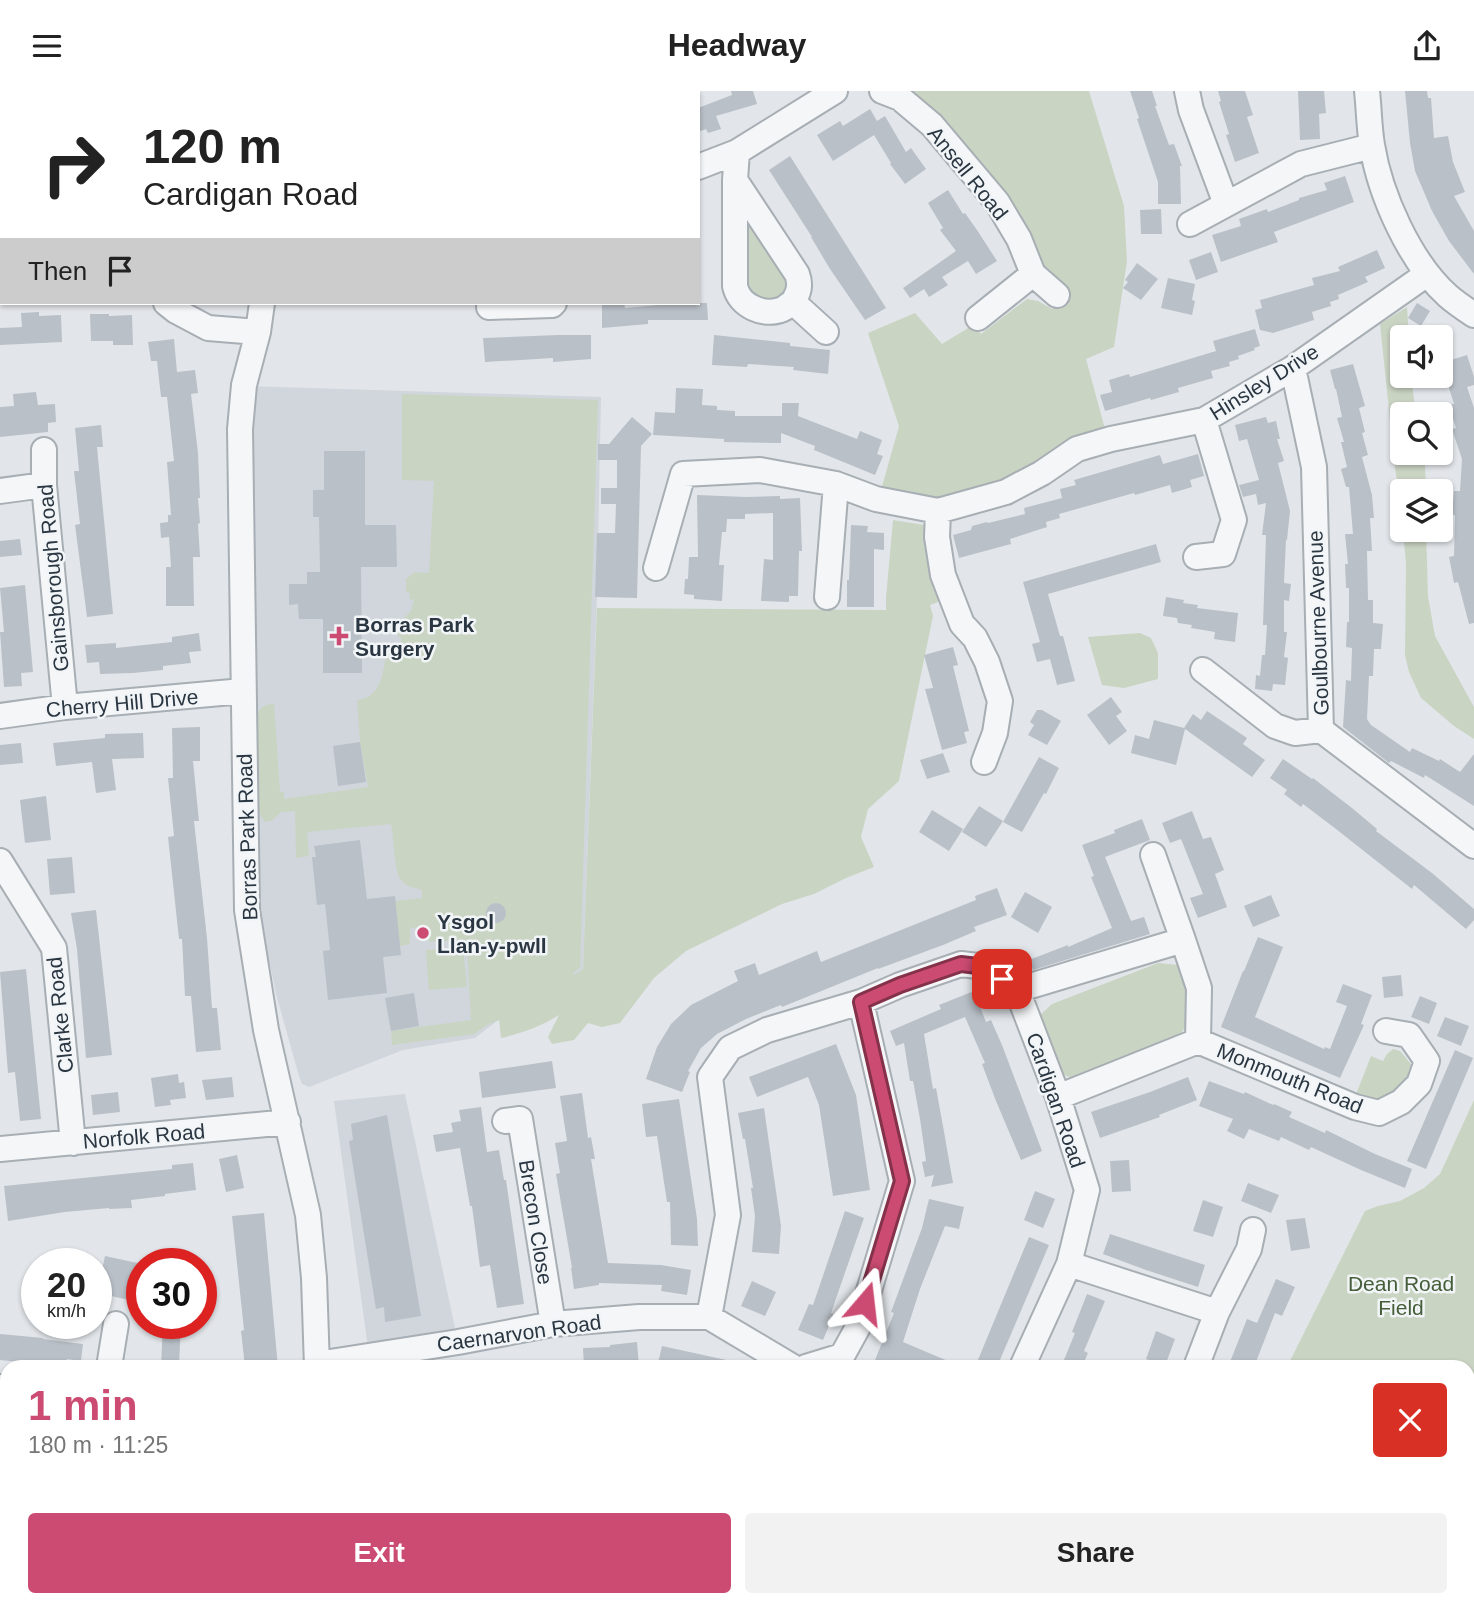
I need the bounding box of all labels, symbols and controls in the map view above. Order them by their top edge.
icon: menu [28,27,66,65]
text: Headway [668,27,806,63]
icon: share [1408,27,1446,65]
icon: right [28,119,119,210]
text: 120 m [143,119,282,173]
street label: Ansell Road [923,122,1013,224]
text: Cardigan Road [143,176,358,212]
icon: arrive [101,252,139,290]
text: Then [28,256,87,286]
map controls [1390,325,1453,542]
button: sound [1390,325,1453,388]
street label: Hinsley Drive [1205,339,1323,425]
button: search [1390,402,1453,465]
button: layers [1390,479,1453,542]
street label: Gainsborough Road [33,483,73,673]
street label: Goulbourne Avenue [1303,530,1333,716]
place label: Borras Park Surgery [355,613,474,660]
marker: Borras Park Surgery [329,626,349,646]
street label: Cherry Hill Drive [45,685,199,721]
street label: Borras Park Road [233,753,261,921]
place label: Ysgol Llan-y-pwll [437,910,547,957]
marker: Ysgol Llan-y-pwll [415,925,431,941]
pin [972,949,1032,1009]
street label: Clarke Road [42,956,78,1074]
icon: arrive [983,960,1021,998]
street label: Cardigan Road [1022,1029,1090,1171]
street label: Monmouth Road [1214,1038,1366,1118]
street label: Norfolk Road [82,1119,206,1153]
street label: Brecon Close [515,1158,557,1286]
speed limit sign: 30 [126,1248,217,1339]
text: 20 [47,1265,86,1304]
position arrow [828,1266,902,1340]
park label: Dean Road Field [1348,1272,1454,1319]
text: km/h [47,1301,86,1321]
street label: Caernarvon Road [435,1310,603,1356]
text: 1 min [28,1382,138,1429]
button: close [1373,1383,1447,1457]
text: 180 m · 11:25 [28,1432,168,1458]
button: Exit [28,1513,731,1593]
button: Share [745,1513,1447,1593]

